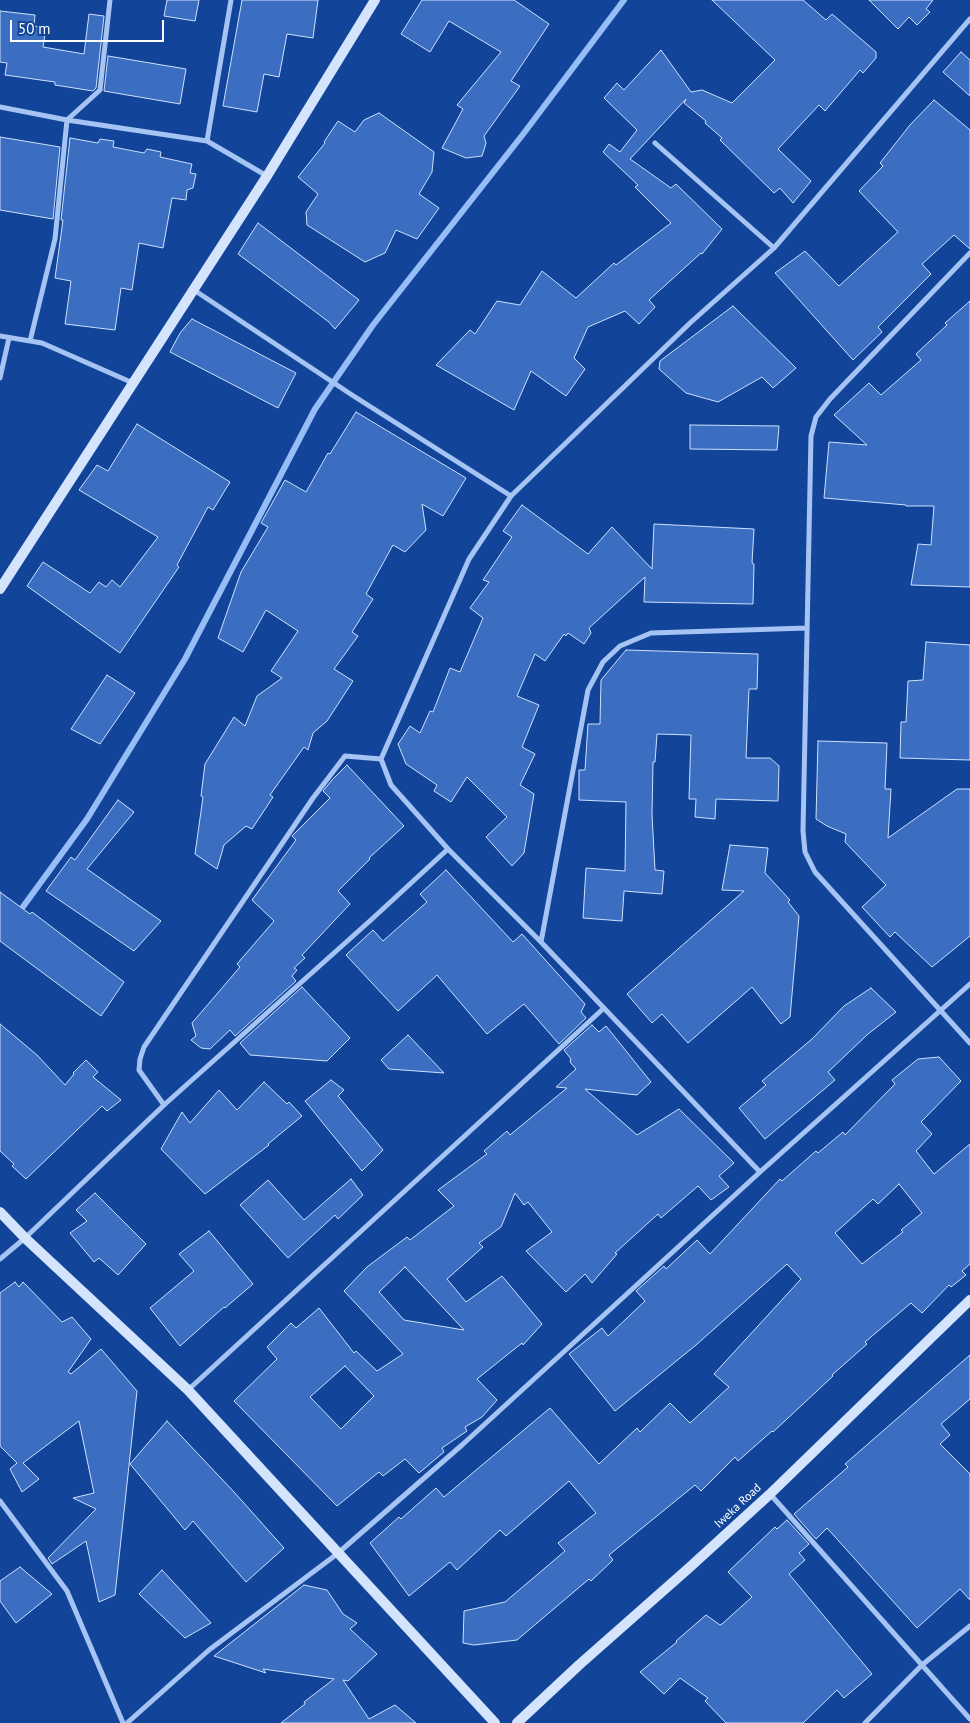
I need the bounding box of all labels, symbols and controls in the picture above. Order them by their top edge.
scale bar [12,10,166,42]
text: 50 m [18,19,51,38]
street label: Iweka Road [712,1481,764,1531]

